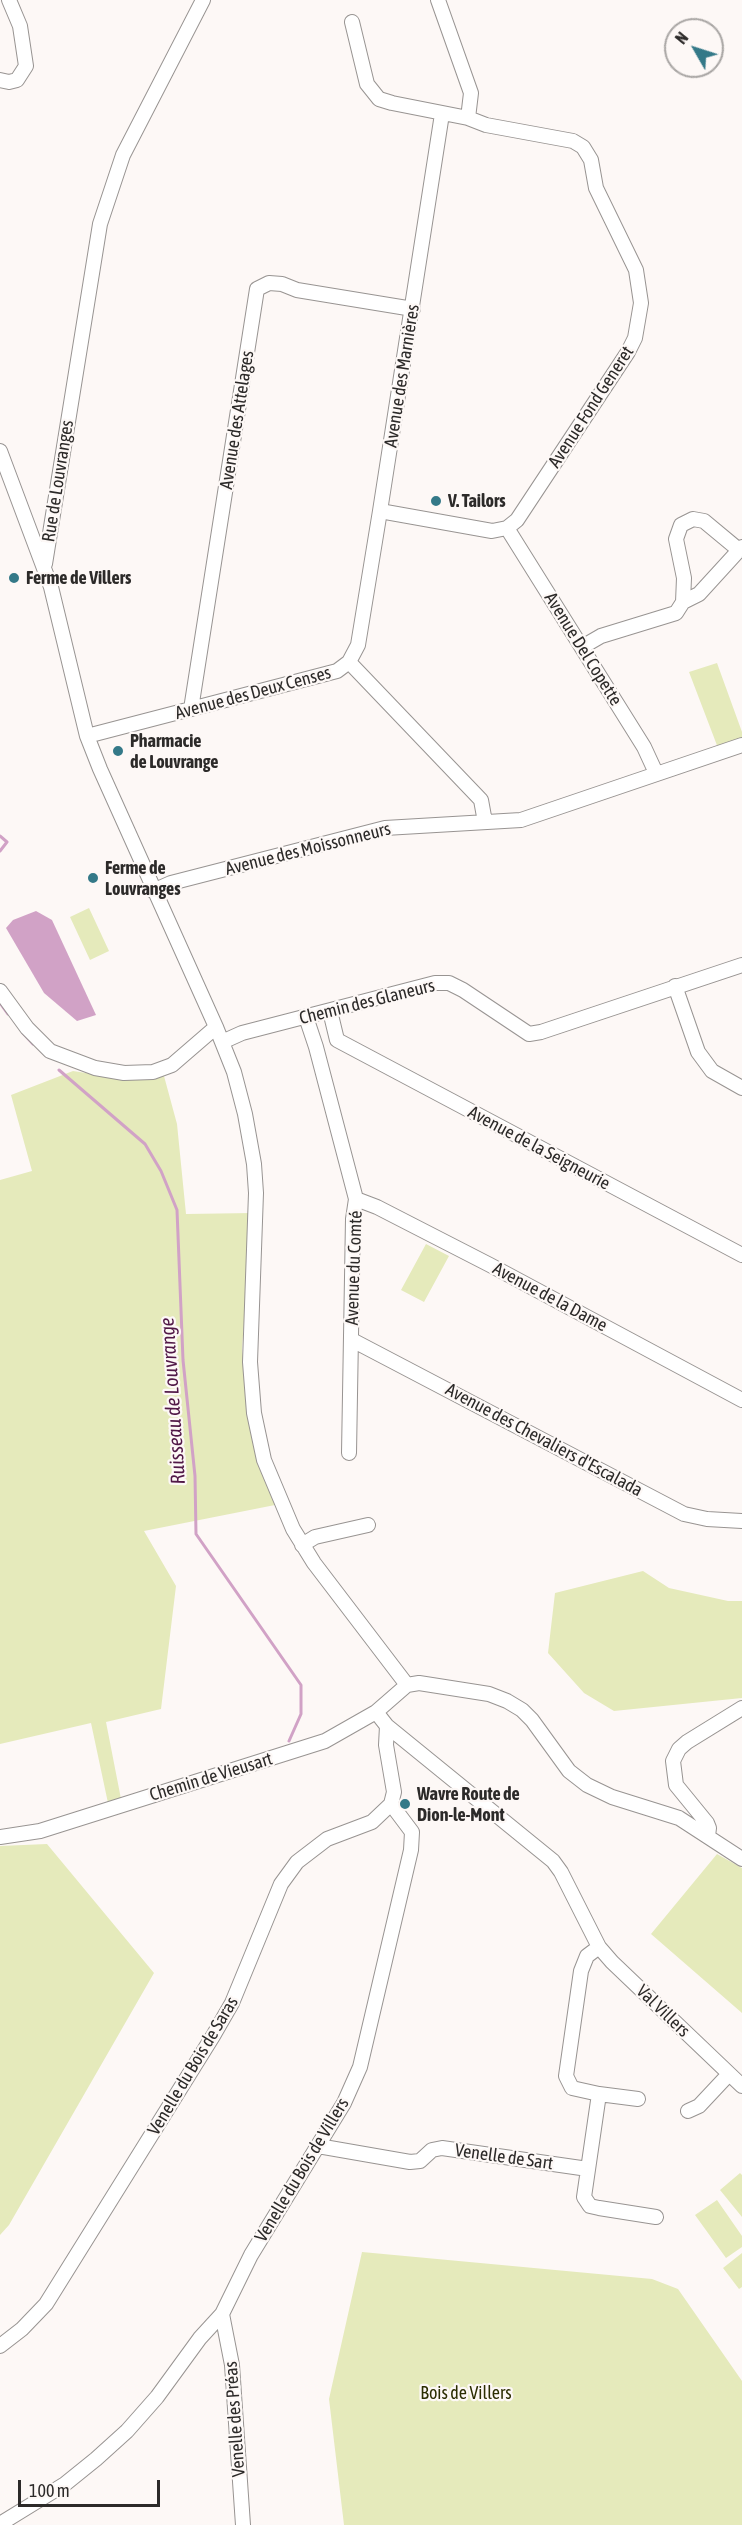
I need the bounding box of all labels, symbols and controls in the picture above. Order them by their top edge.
north arrow [664,18,724,78]
text: N [672,29,692,47]
street label: Avenue des Marnières [380,303,424,449]
street label: Avenue Fond Generet [544,342,638,472]
street label: Avenue des Attelages [215,349,259,491]
street label: Rue de Louvranges [38,419,78,543]
place label: V. Tailors [448,490,506,512]
marker: V. Tailors [429,494,443,508]
place label: Ferme de Villers [26,567,131,589]
marker: Ferme de Villers [7,571,21,585]
street label: Avenue Del Copette [540,588,626,710]
street label: Avenue des Deux Censes [173,662,333,724]
place label: Pharmacie de Louvrange [130,730,218,772]
marker: Pharmacie de Louvrange [111,744,125,758]
street label: Avenue des Moissonneurs [223,818,393,880]
place label: Ferme de Louvranges [105,857,180,900]
marker: Ferme de Louvranges [86,871,100,885]
street label: Chemin des Glaneurs [297,975,437,1029]
street label: Avenue de la Seigneurie [464,1101,614,1195]
street label: Avenue du Comté [341,1210,367,1326]
street label: Avenue de la Dame [489,1258,611,1336]
water label: Ruisseau de Louvrange [155,1317,191,1485]
street label: Avenue des Chevaliers d'Escalada [442,1379,646,1501]
street label: Chemin de Vieusart [147,1748,275,1806]
place label: Wavre Route de Dion-le-Mont [417,1783,520,1826]
marker: Wavre Route de Dion-le-Mont [398,1797,412,1811]
street label: Val Villers [632,1980,694,2042]
street label: Venelle du Bois de Saras [143,1993,243,2139]
street label: Venelle du Bois de Villers [250,2094,354,2246]
street label: Venelle de Sart [454,2139,554,2175]
street label: Venelle des Préas [220,2360,250,2478]
park label: Bois de Villers [420,2382,512,2404]
scale bar [21,2468,164,2506]
text: 100 m [29,2480,70,2501]

